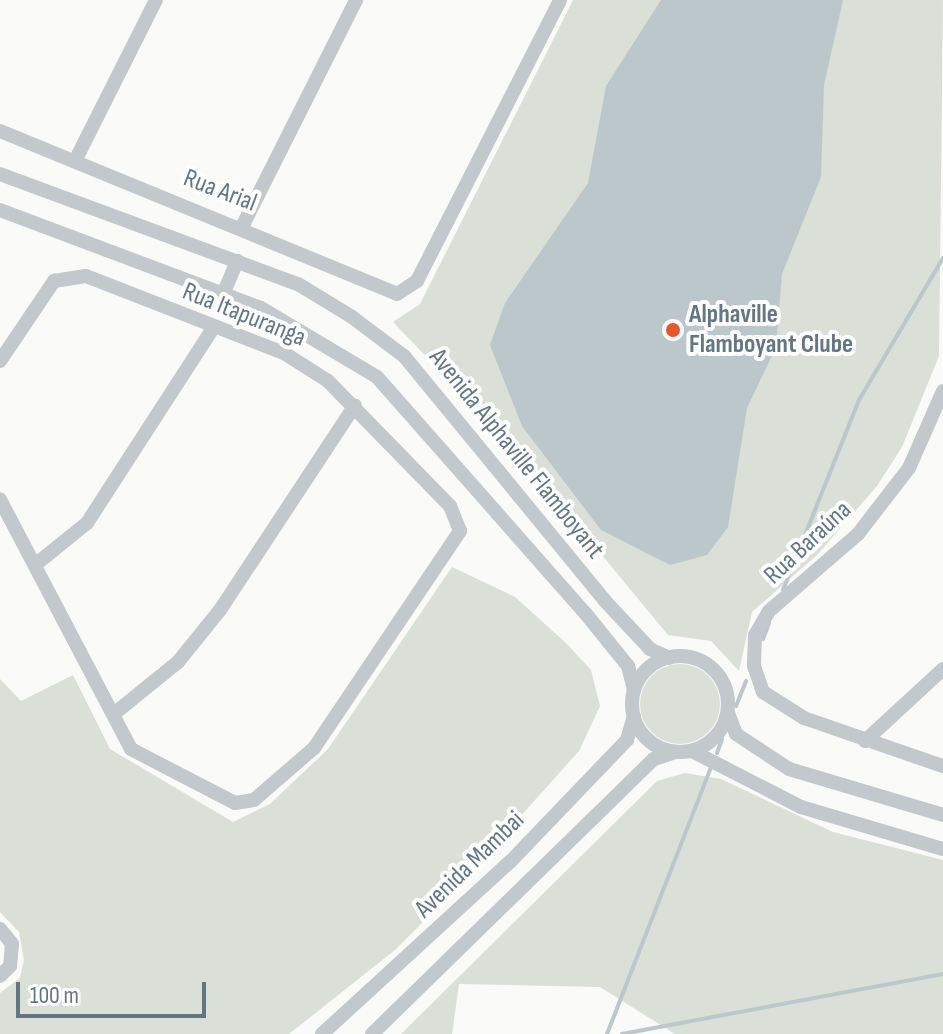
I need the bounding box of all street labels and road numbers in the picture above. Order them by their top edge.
street label: Rua Arial [179,163,261,219]
street label: Rua Itapuranga [178,276,310,354]
street label: Avenida Alphaville Flamboyant [422,343,610,565]
street label: Rua Baraúna [758,495,858,591]
street label: Avenida Mambai [409,805,531,925]

